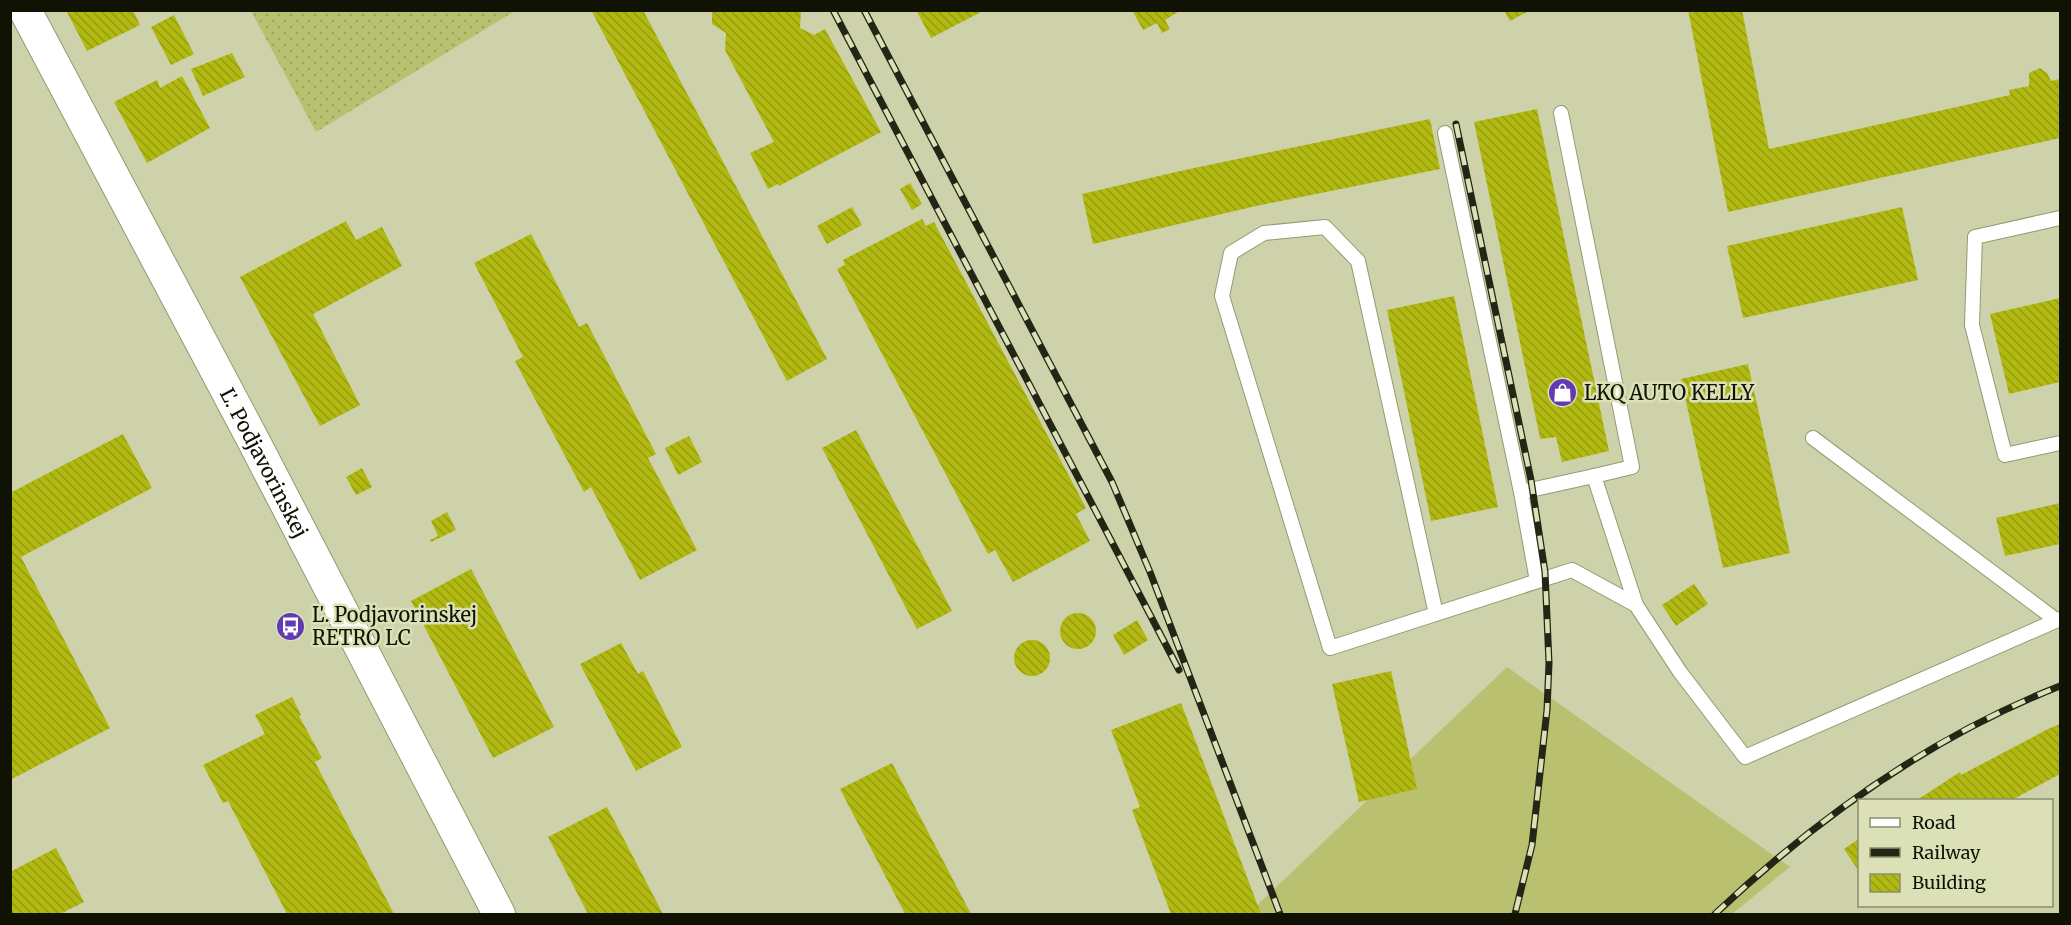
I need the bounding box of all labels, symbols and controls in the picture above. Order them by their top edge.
shop icon: LKQ AUTO KELLY [1547,376,1579,408]
place label: LKQ AUTO KELLY [1584,380,1755,405]
street label: Ľ. Podjavorinskej [215,383,314,542]
place label: Ľ. Podjavorinskej RETRO LC [312,602,477,650]
bus stop icon: Ľ. Podjavorinskej RETRO LC [275,610,307,642]
legend [1858,799,2053,907]
text: Road [1912,811,1956,834]
text: Railway [1912,841,1981,864]
text: Building [1912,871,1986,894]

